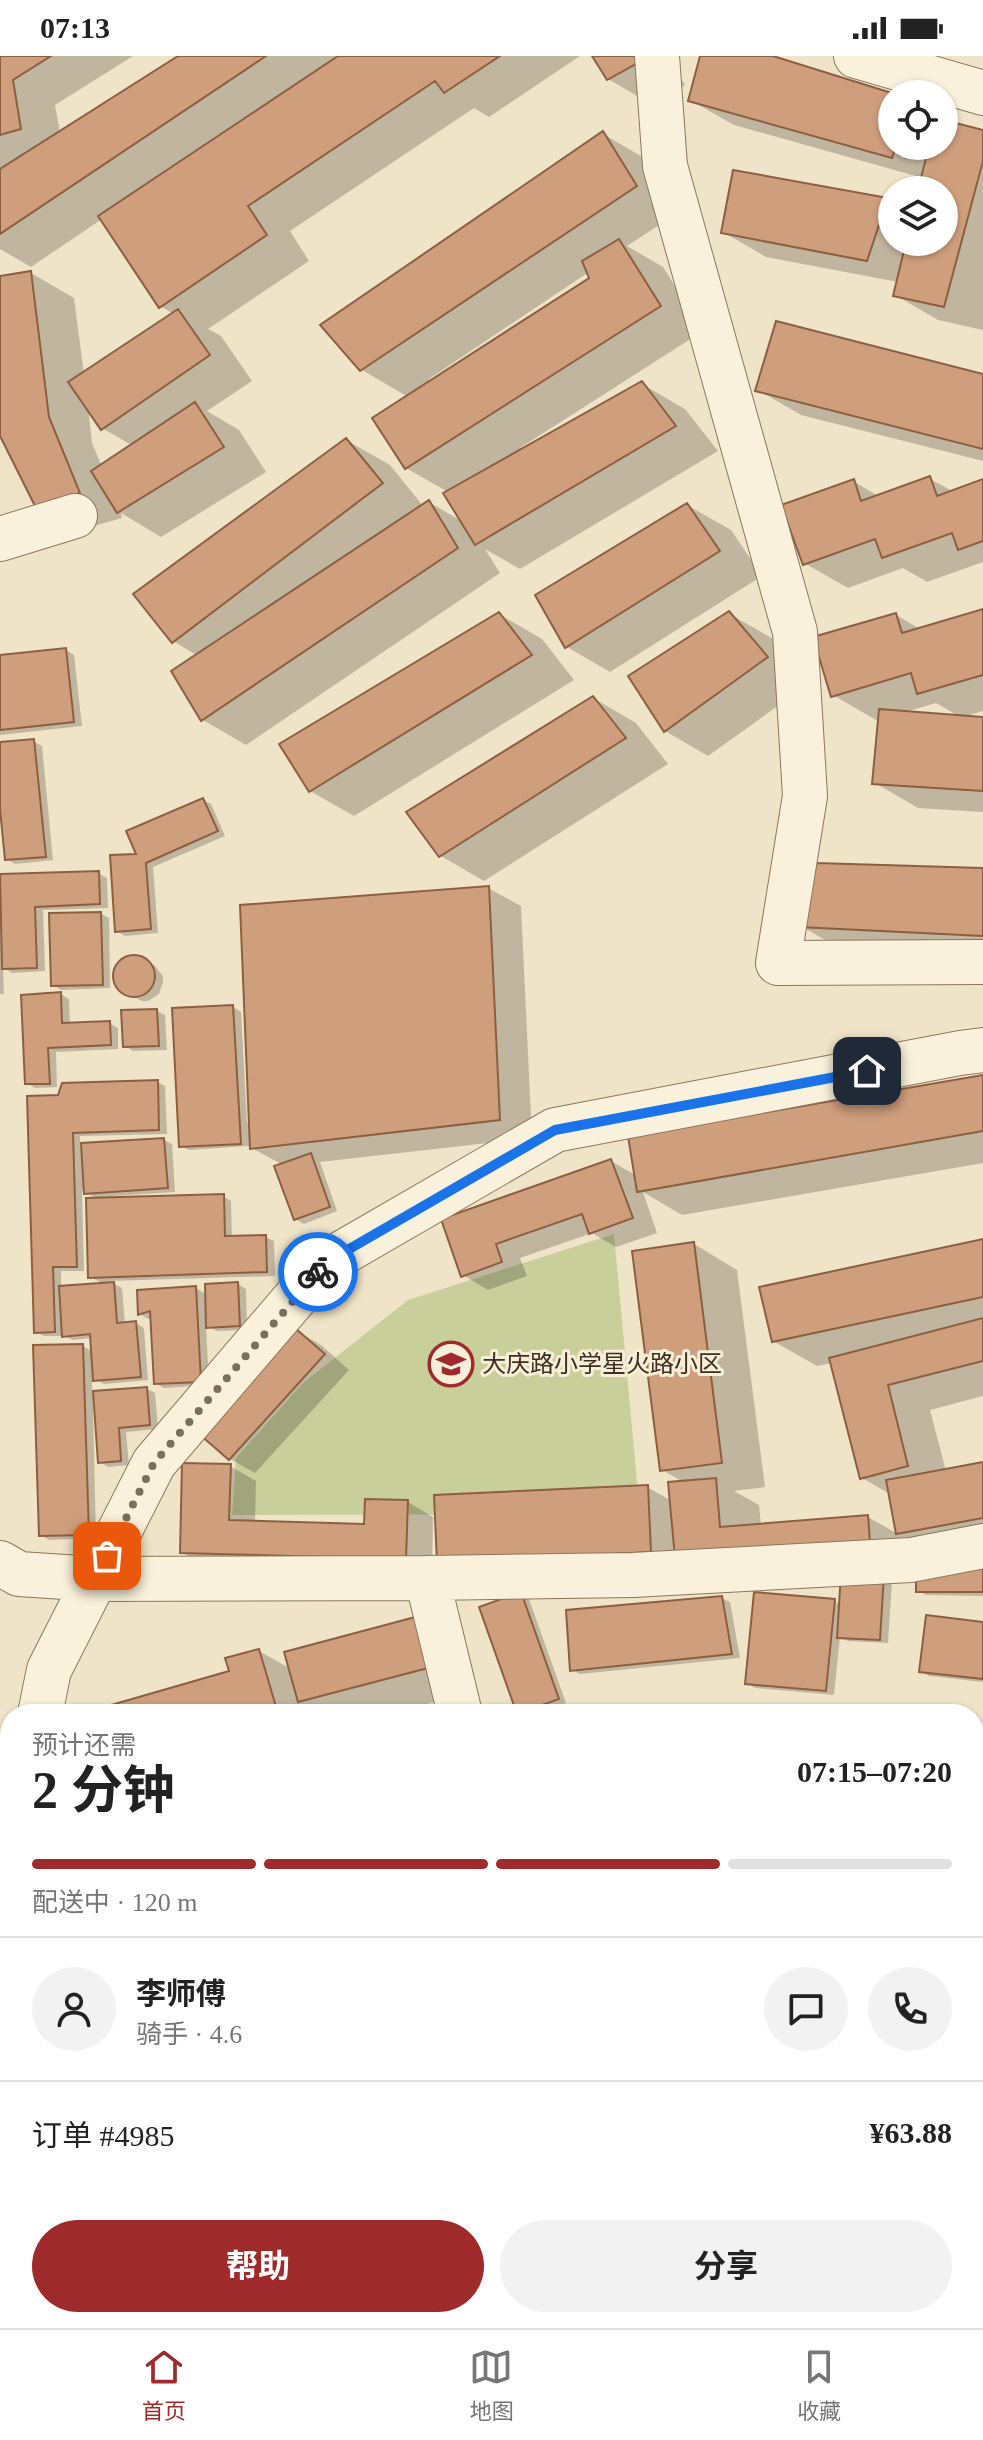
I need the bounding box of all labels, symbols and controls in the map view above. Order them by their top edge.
text: 07:13 [40,11,110,44]
map controls [878,80,958,256]
button: locate [878,80,958,160]
button: layers [878,176,958,256]
pin [833,1037,901,1105]
icon: home [845,1049,889,1093]
courier [278,1232,358,1312]
icon: bike [296,1250,340,1294]
school or university icon: 大庆路小学星火路小区 [427,1340,475,1388]
place label: 大庆路小学星火路小区 [482,1351,722,1377]
pin [73,1522,141,1590]
icon: bag [85,1534,129,1578]
text: 预计还需 [32,1731,136,1760]
text: 07:15–07:20 [797,1755,952,1788]
text: 2 分钟 [32,1762,175,1819]
text: 配送中 · 120 m [32,1888,197,1917]
button: person [32,1967,116,2051]
button: chat [764,1967,848,2051]
button: phone [868,1967,952,2051]
text: 李师傅 [136,1977,226,2010]
text: 骑手 · 4.6 [136,2020,242,2049]
text: ¥63.88 [870,2116,952,2149]
text: 订单 #4985 [32,2119,175,2152]
button: 帮助 [32,2220,484,2312]
button: 分享 [500,2220,952,2312]
tab: 首页 [142,2345,186,2425]
tab: 地图 [469,2345,513,2425]
tab: 收藏 [797,2345,841,2425]

